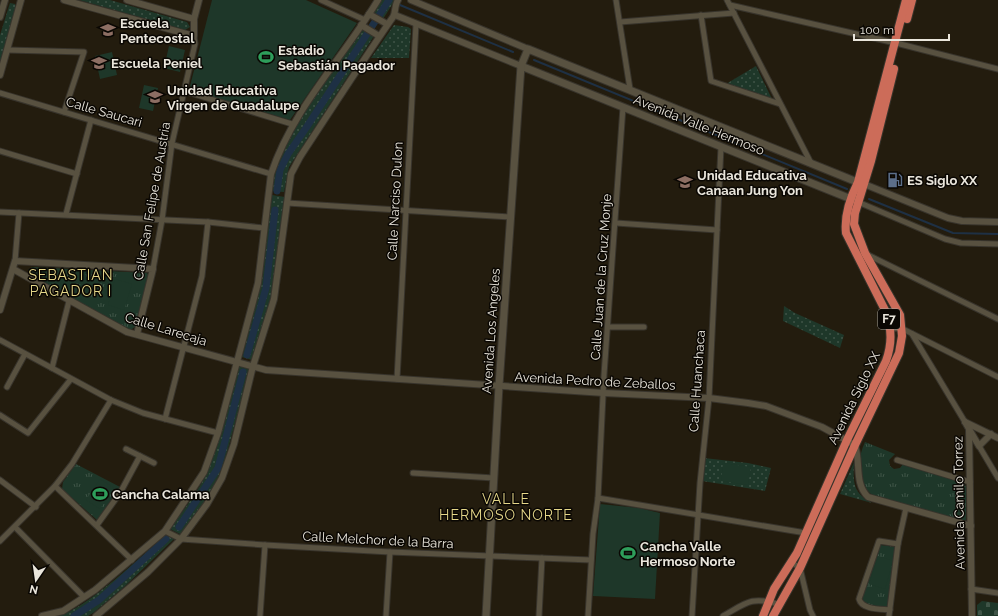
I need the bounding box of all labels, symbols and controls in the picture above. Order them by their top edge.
place label: Escuela Pentecostal [120,16,195,46]
scale bar [854,16,949,42]
school or university icon: Escuela Pentecostal [99,21,117,39]
text: 100 m [860,23,894,37]
place label: Estadio Sebastián Pagador [278,43,395,73]
sports icon: Estadio Sebastián Pagador [257,48,275,66]
school or university icon: Escuela Peniel [90,54,108,72]
place label: Escuela Peniel [111,56,203,71]
place label: Unidad Educativa Virgen de Guadalupe [167,83,300,113]
school or university icon: Unidad Educativa Virgen de Guadalupe [146,88,164,106]
street label: Avenida Valle Hermoso [631,92,767,158]
street label: Calle Saucari [64,94,144,130]
street label: Calle San Felipe de Austria [131,121,173,281]
street label: Calle Narciso Dulon [384,141,406,261]
place label: Unidad Educativa Canaan Jung Yon [697,168,807,198]
fuel station icon: ES Siglo XX [886,171,904,189]
school or university icon: Unidad Educativa Canaan Jung Yon [676,173,694,191]
place label: ES Siglo XX [907,173,978,188]
street label: Calle Juan de la Cruz Monje [588,193,614,361]
district label: SEBASTIAN PAGADOR I [28,267,114,299]
street label: Avenida Los Angeles [479,268,503,394]
street label: Calle Larecaja [123,309,209,349]
road number: F7 [878,309,900,329]
street label: Calle Huanchaca [686,330,708,432]
street label: Avenida Siglo XX [825,349,883,447]
street label: Avenida Pedro de Zeballos [514,369,676,393]
street label: Avenida Camilo Torrez [950,436,968,570]
sports icon: Cancha Calama [91,485,109,503]
place label: Cancha Calama [112,487,210,502]
district label: VALLE HERMOSO NORTE [439,491,573,523]
street label: Calle Melchor de la Barra [302,529,454,551]
place label: Cancha Valle Hermoso Norte [640,539,735,569]
sports icon: Cancha Valle Hermoso Norte [619,544,637,562]
north arrow [16,560,56,600]
text: N [28,582,39,597]

